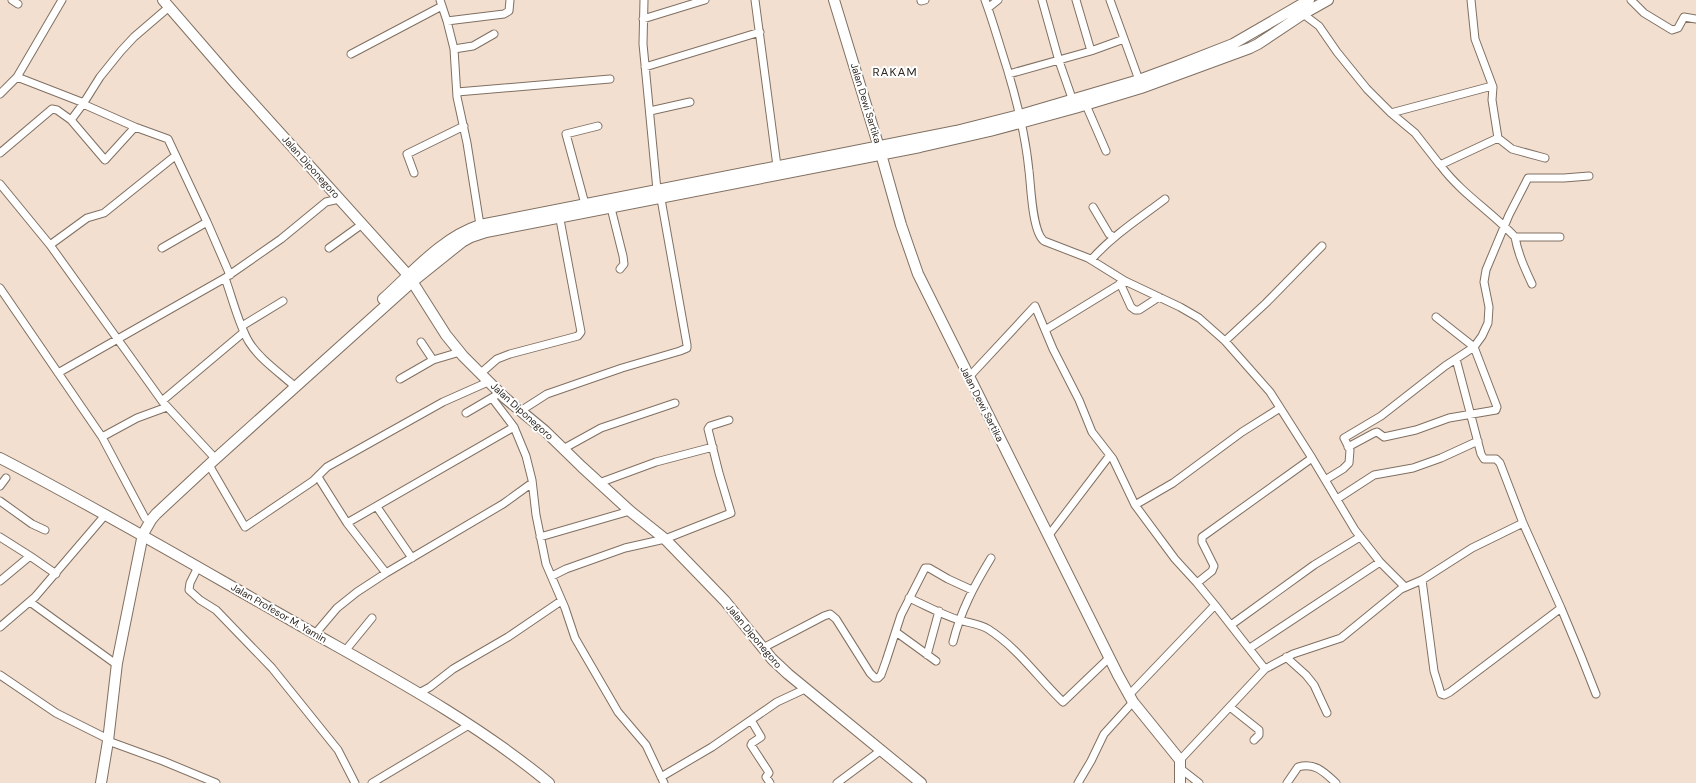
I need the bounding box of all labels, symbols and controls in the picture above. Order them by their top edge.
street label: Jalan Dewi Sartika [848,61,884,145]
district label: RAKAM [872,64,918,80]
street label: Jalan Diponegoro [279,133,343,201]
street label: Jalan Dewi Sartika [957,364,1007,444]
street label: Jalan Diponegoro [488,379,556,443]
street label: Jalan Profesor M. Yamin [229,580,329,646]
street label: Jalan Diponegoro [723,601,785,671]

